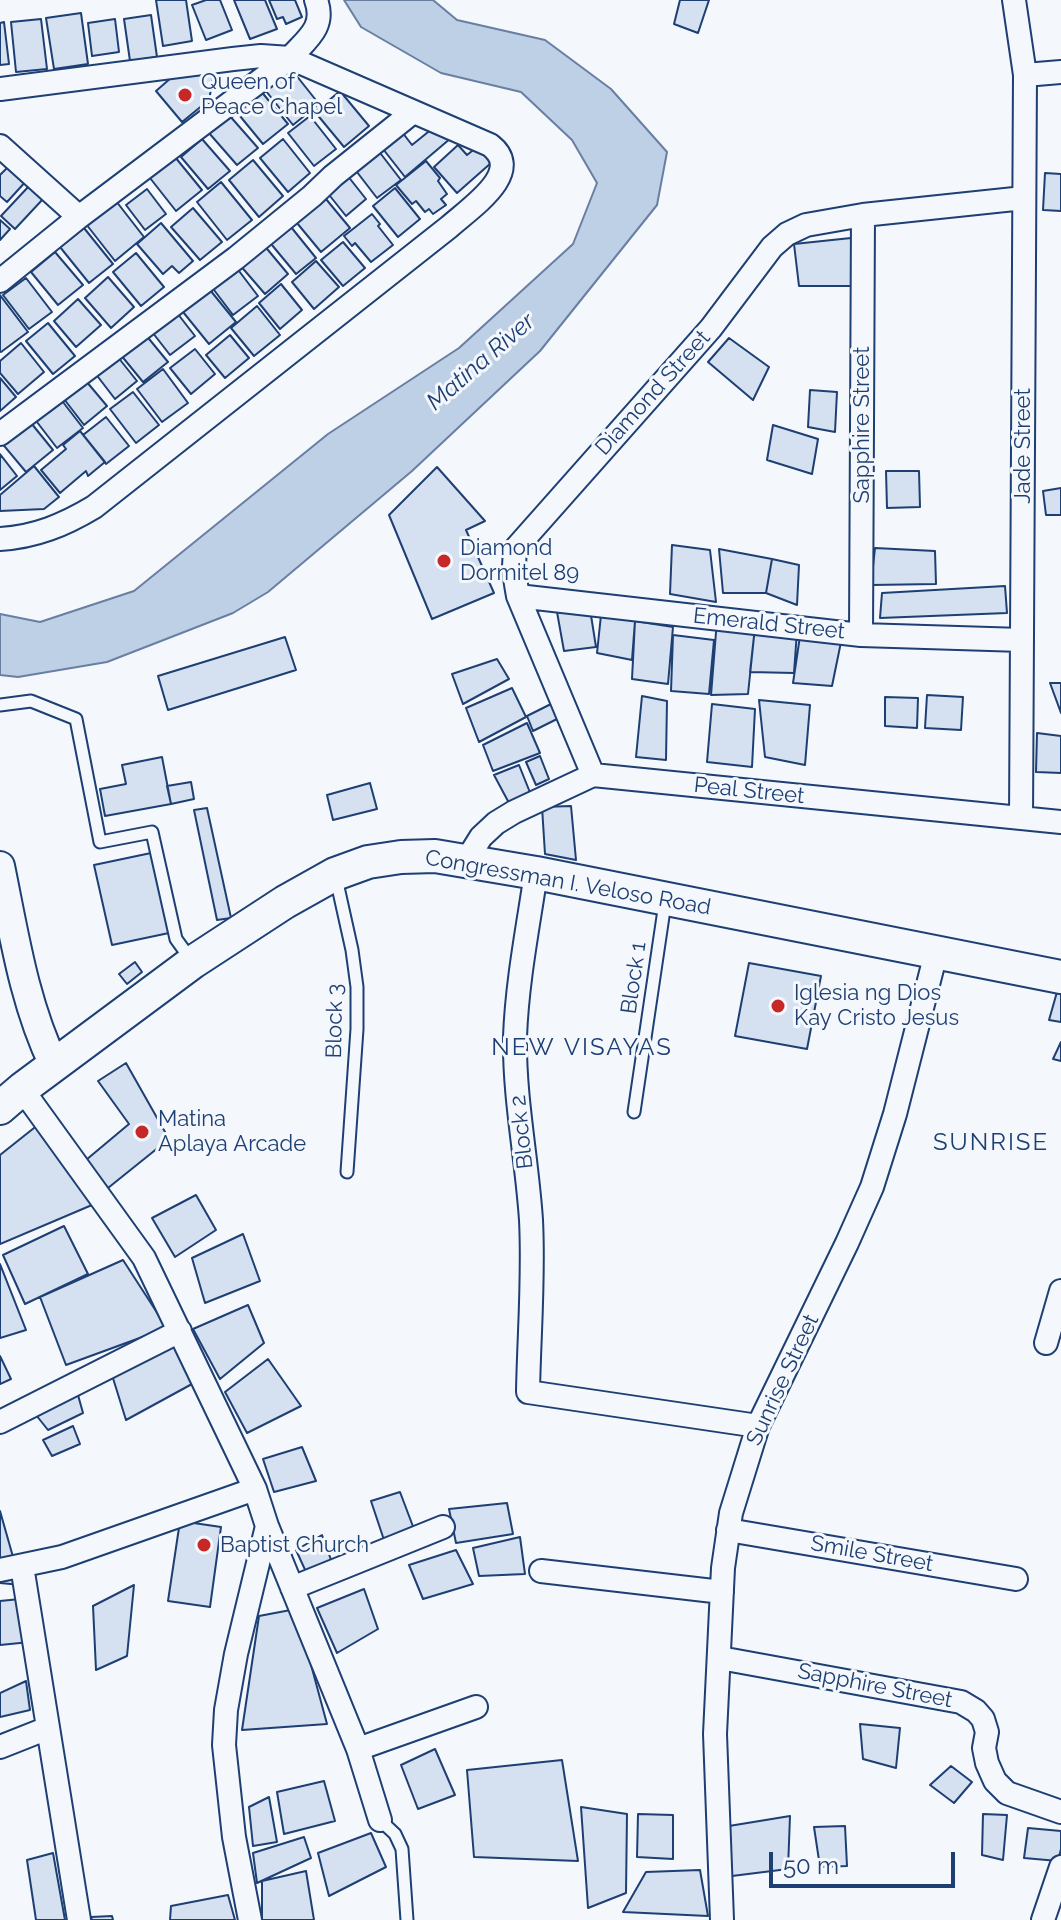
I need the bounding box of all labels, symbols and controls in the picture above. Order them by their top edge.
place label: Queen of Peace Chapel [201,69,342,120]
marker: Queen of Peace Chapel [176,86,194,104]
water label: Matina River [421,307,541,417]
street label: Diamond Street [590,325,716,461]
street label: Sapphire Street [849,347,875,503]
street label: Jade Street [1010,388,1036,504]
place label: Diamond Dormitel 89 [460,535,579,586]
marker: Diamond Dormitel 89 [435,552,453,570]
street label: Emerald Street [692,603,846,645]
street label: Peal Street [692,772,806,810]
street label: Congressman I. Veloso Road [423,845,713,921]
street label: Block 1 [616,940,652,1016]
place label: Iglesia ng Dios Kay Cristo Jesus [794,980,959,1032]
street label: Block 3 [321,983,349,1059]
marker: Iglesia ng Dios Kay Cristo Jesus [769,997,787,1015]
district label: NEW VISAYAS [491,1034,673,1062]
street label: Block 2 [505,1094,539,1170]
place label: Matina Aplaya Arcade [158,1106,306,1158]
marker: Matina Aplaya Arcade [133,1123,151,1141]
district label: SUNRISE [933,1129,1049,1157]
street label: Sunrise Street [741,1310,825,1450]
street label: Smile Street [809,1530,935,1578]
place label: Baptist Church [220,1532,369,1558]
marker: Baptist Church [195,1536,213,1554]
street label: Sapphire Street [795,1658,955,1714]
scale bar [773,1836,959,1886]
text: 50 m [783,1851,839,1880]

